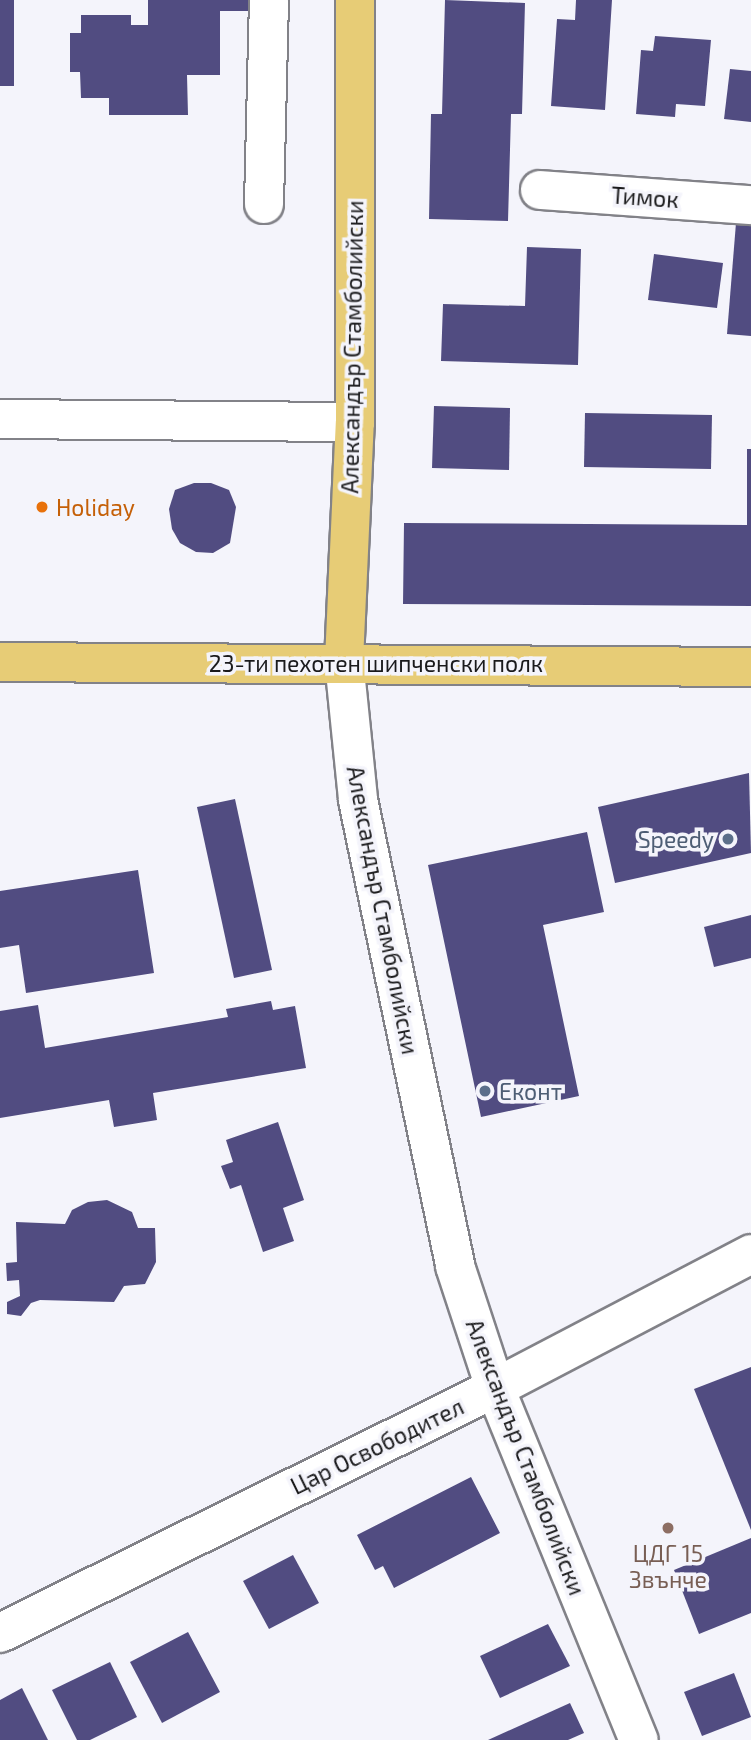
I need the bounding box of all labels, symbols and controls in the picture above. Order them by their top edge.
street label: Тимок [610,181,680,213]
street label: Александър Стамболийски [336,200,368,494]
place label: Holiday [56,493,135,521]
marker: Holiday [34,499,50,515]
street label: 23-ти пехотен шипченски полк [209,649,543,677]
street label: Александър Стамболийски [341,763,425,1057]
place label: Speedy [638,825,714,853]
marker: Speedy [720,831,736,847]
place label: Еконт [499,1077,562,1105]
marker: Еконт [477,1083,493,1099]
street label: Александър Стамболийски [461,1315,591,1599]
street label: Цар Освободител [286,1392,468,1500]
marker: ЦДГ 15 Звънче [660,1520,676,1536]
place label: ЦДГ 15 Звънче [629,1539,707,1593]

